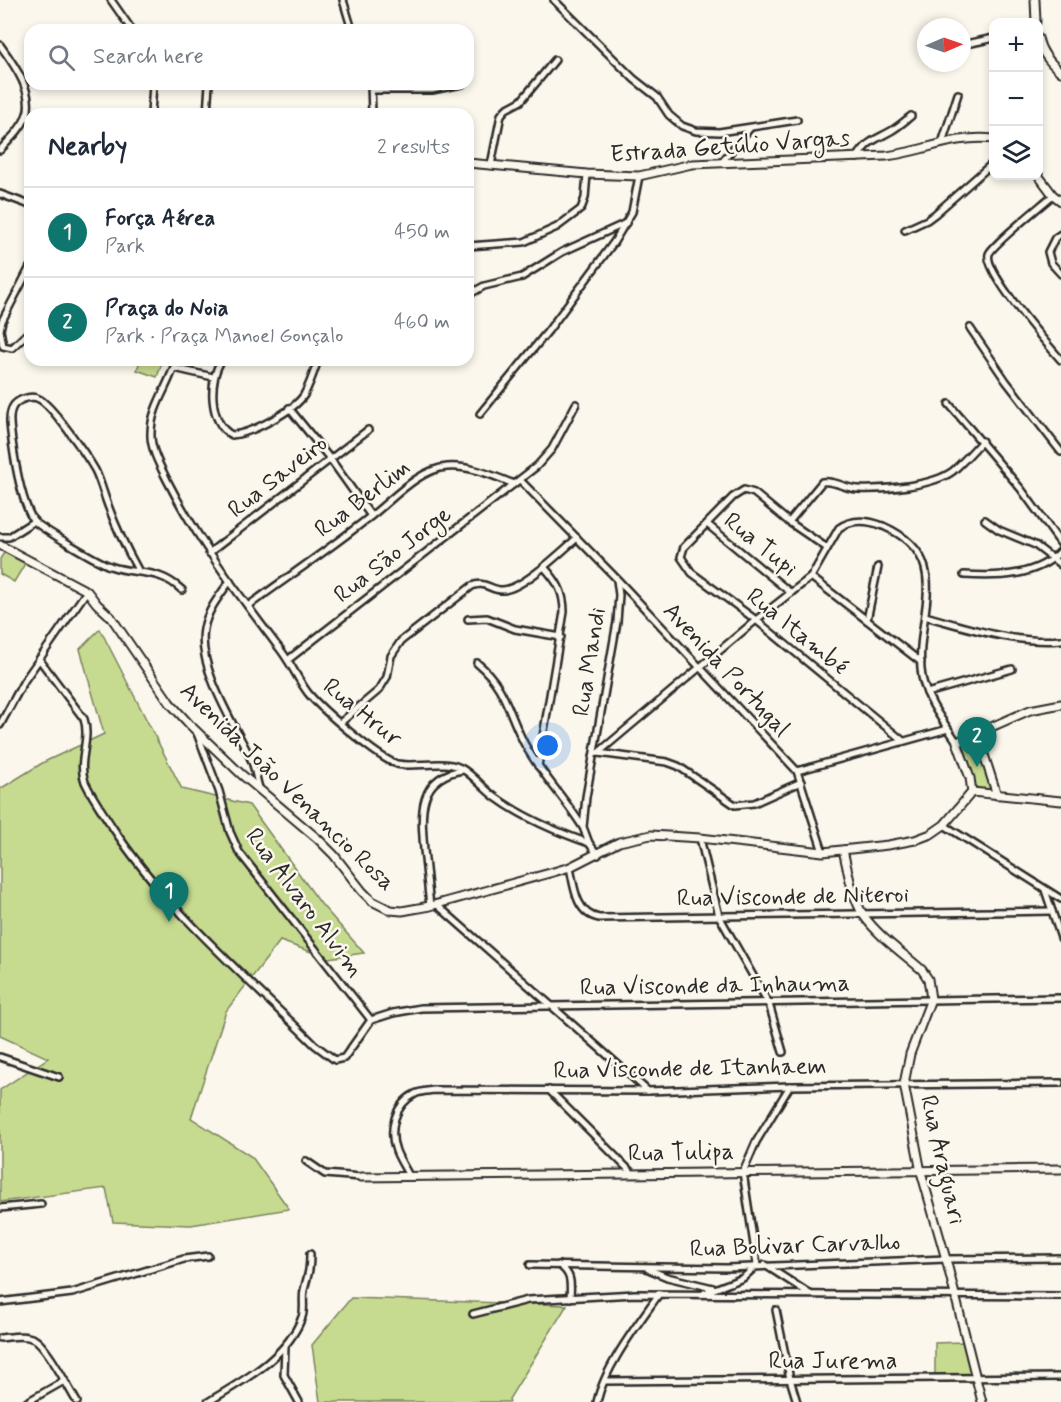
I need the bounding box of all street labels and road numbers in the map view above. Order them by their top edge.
street label: Estrada Getúlio Vargas [609,123,851,173]
street label: Rua Saveiro [222,428,334,526]
street label: Rua Berlim [309,453,417,545]
street label: Rua São Jorge [328,499,459,612]
street label: Rua Tupi [717,506,803,584]
street label: Rua Itambé [740,581,855,683]
street label: Avenida Portugal [656,596,796,744]
street label: Rua Mandi [566,605,614,719]
street label: Rua Hrur [316,672,409,755]
street label: Avenida João Venancio Rosa [173,676,401,898]
street label: Rua Alvaro Alvim [238,822,370,984]
street label: Rua Visconde de Niteroi [677,879,909,915]
street label: Rua Visconde da Inhauma [580,968,850,1004]
street label: Rua Visconde de Itanhaem [553,1051,827,1087]
street label: Rua Araguari [909,1092,972,1228]
street label: Rua Tulipa [628,1137,734,1169]
street label: Rua Bolivar Carvalho [689,1227,901,1265]
street label: Rua Jurema [769,1346,897,1377]

